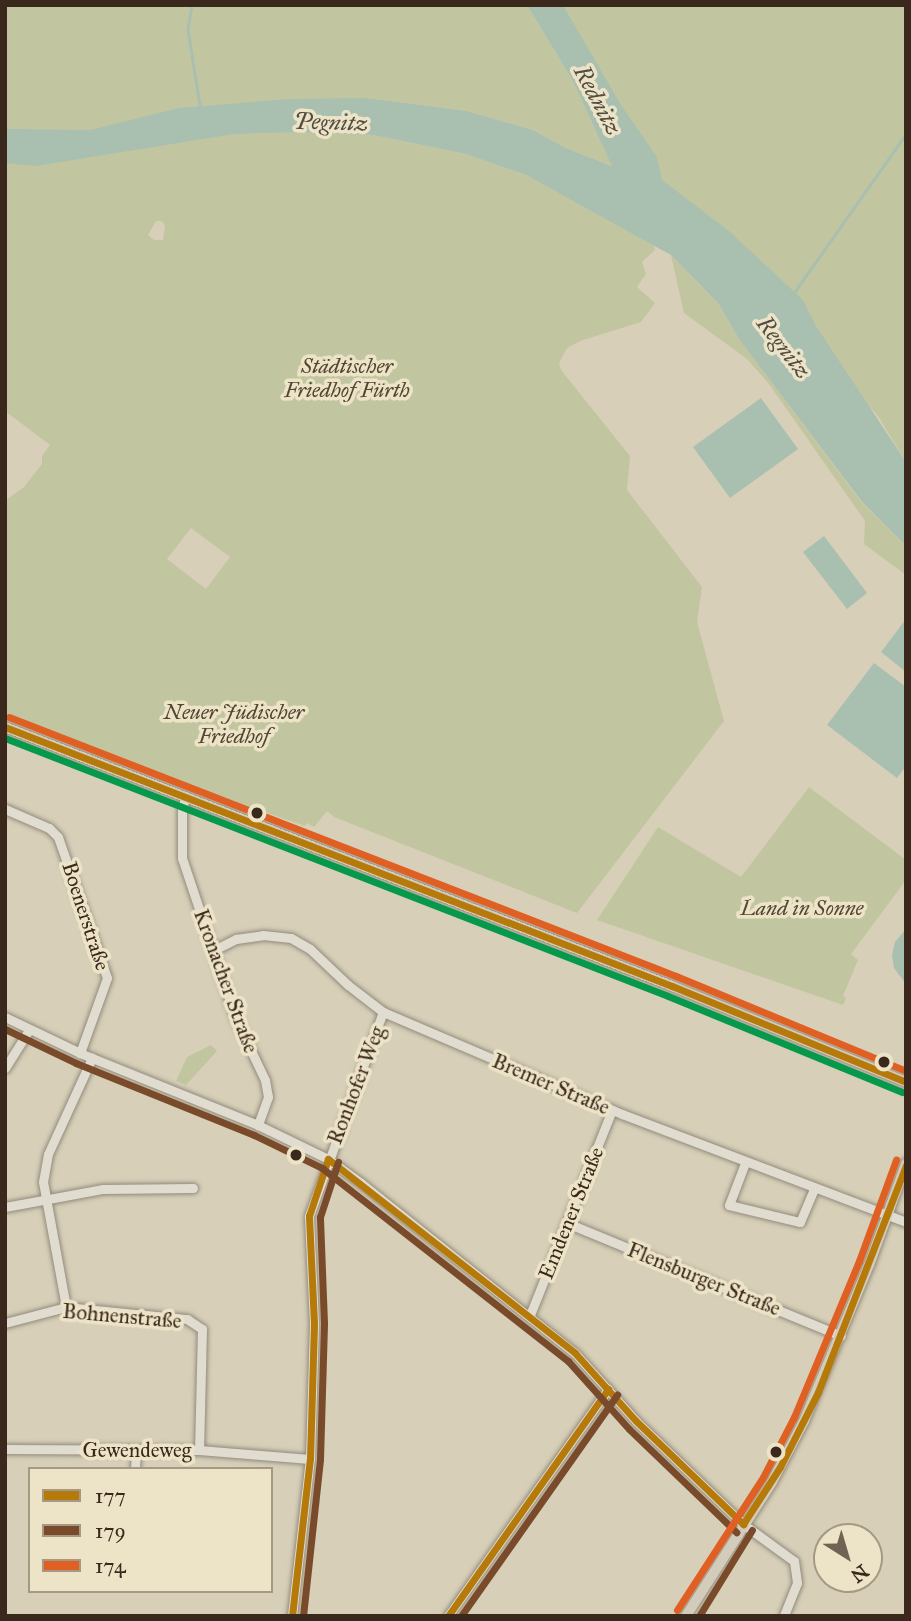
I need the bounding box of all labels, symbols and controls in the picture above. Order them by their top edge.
water label: Rednitz [568,60,628,140]
water label: Pegnitz [294,107,368,137]
water label: Regnitz [751,310,817,384]
park label: Städtischer Friedhof Fürth [284,353,410,403]
park label: Neuer Jüdischer Friedhof [164,699,304,749]
unlabelled marker [250,806,264,820]
street label: Boenerstraße [57,858,115,974]
park label: Land in Sonne [741,895,863,921]
street label: Kronacher Straße [188,906,264,1056]
street label: Ronhofer Weg [322,1022,390,1148]
street label: Bremer Straße [489,1048,613,1120]
unlabelled marker [877,1055,891,1069]
street label: Emdener Straße [533,1143,609,1283]
unlabelled marker [289,1148,303,1162]
street label: Flensburger Straße [624,1237,784,1321]
street label: Bohnenstraße [62,1298,182,1334]
street label: Gewendeweg [82,1437,192,1463]
unlabelled marker [769,1445,783,1459]
legend [28,1467,273,1593]
text: 177 [95,1483,126,1509]
text: 179 [95,1518,126,1544]
north arrow [813,1523,883,1593]
text: 174 [95,1553,126,1579]
text: N [846,1560,873,1588]

